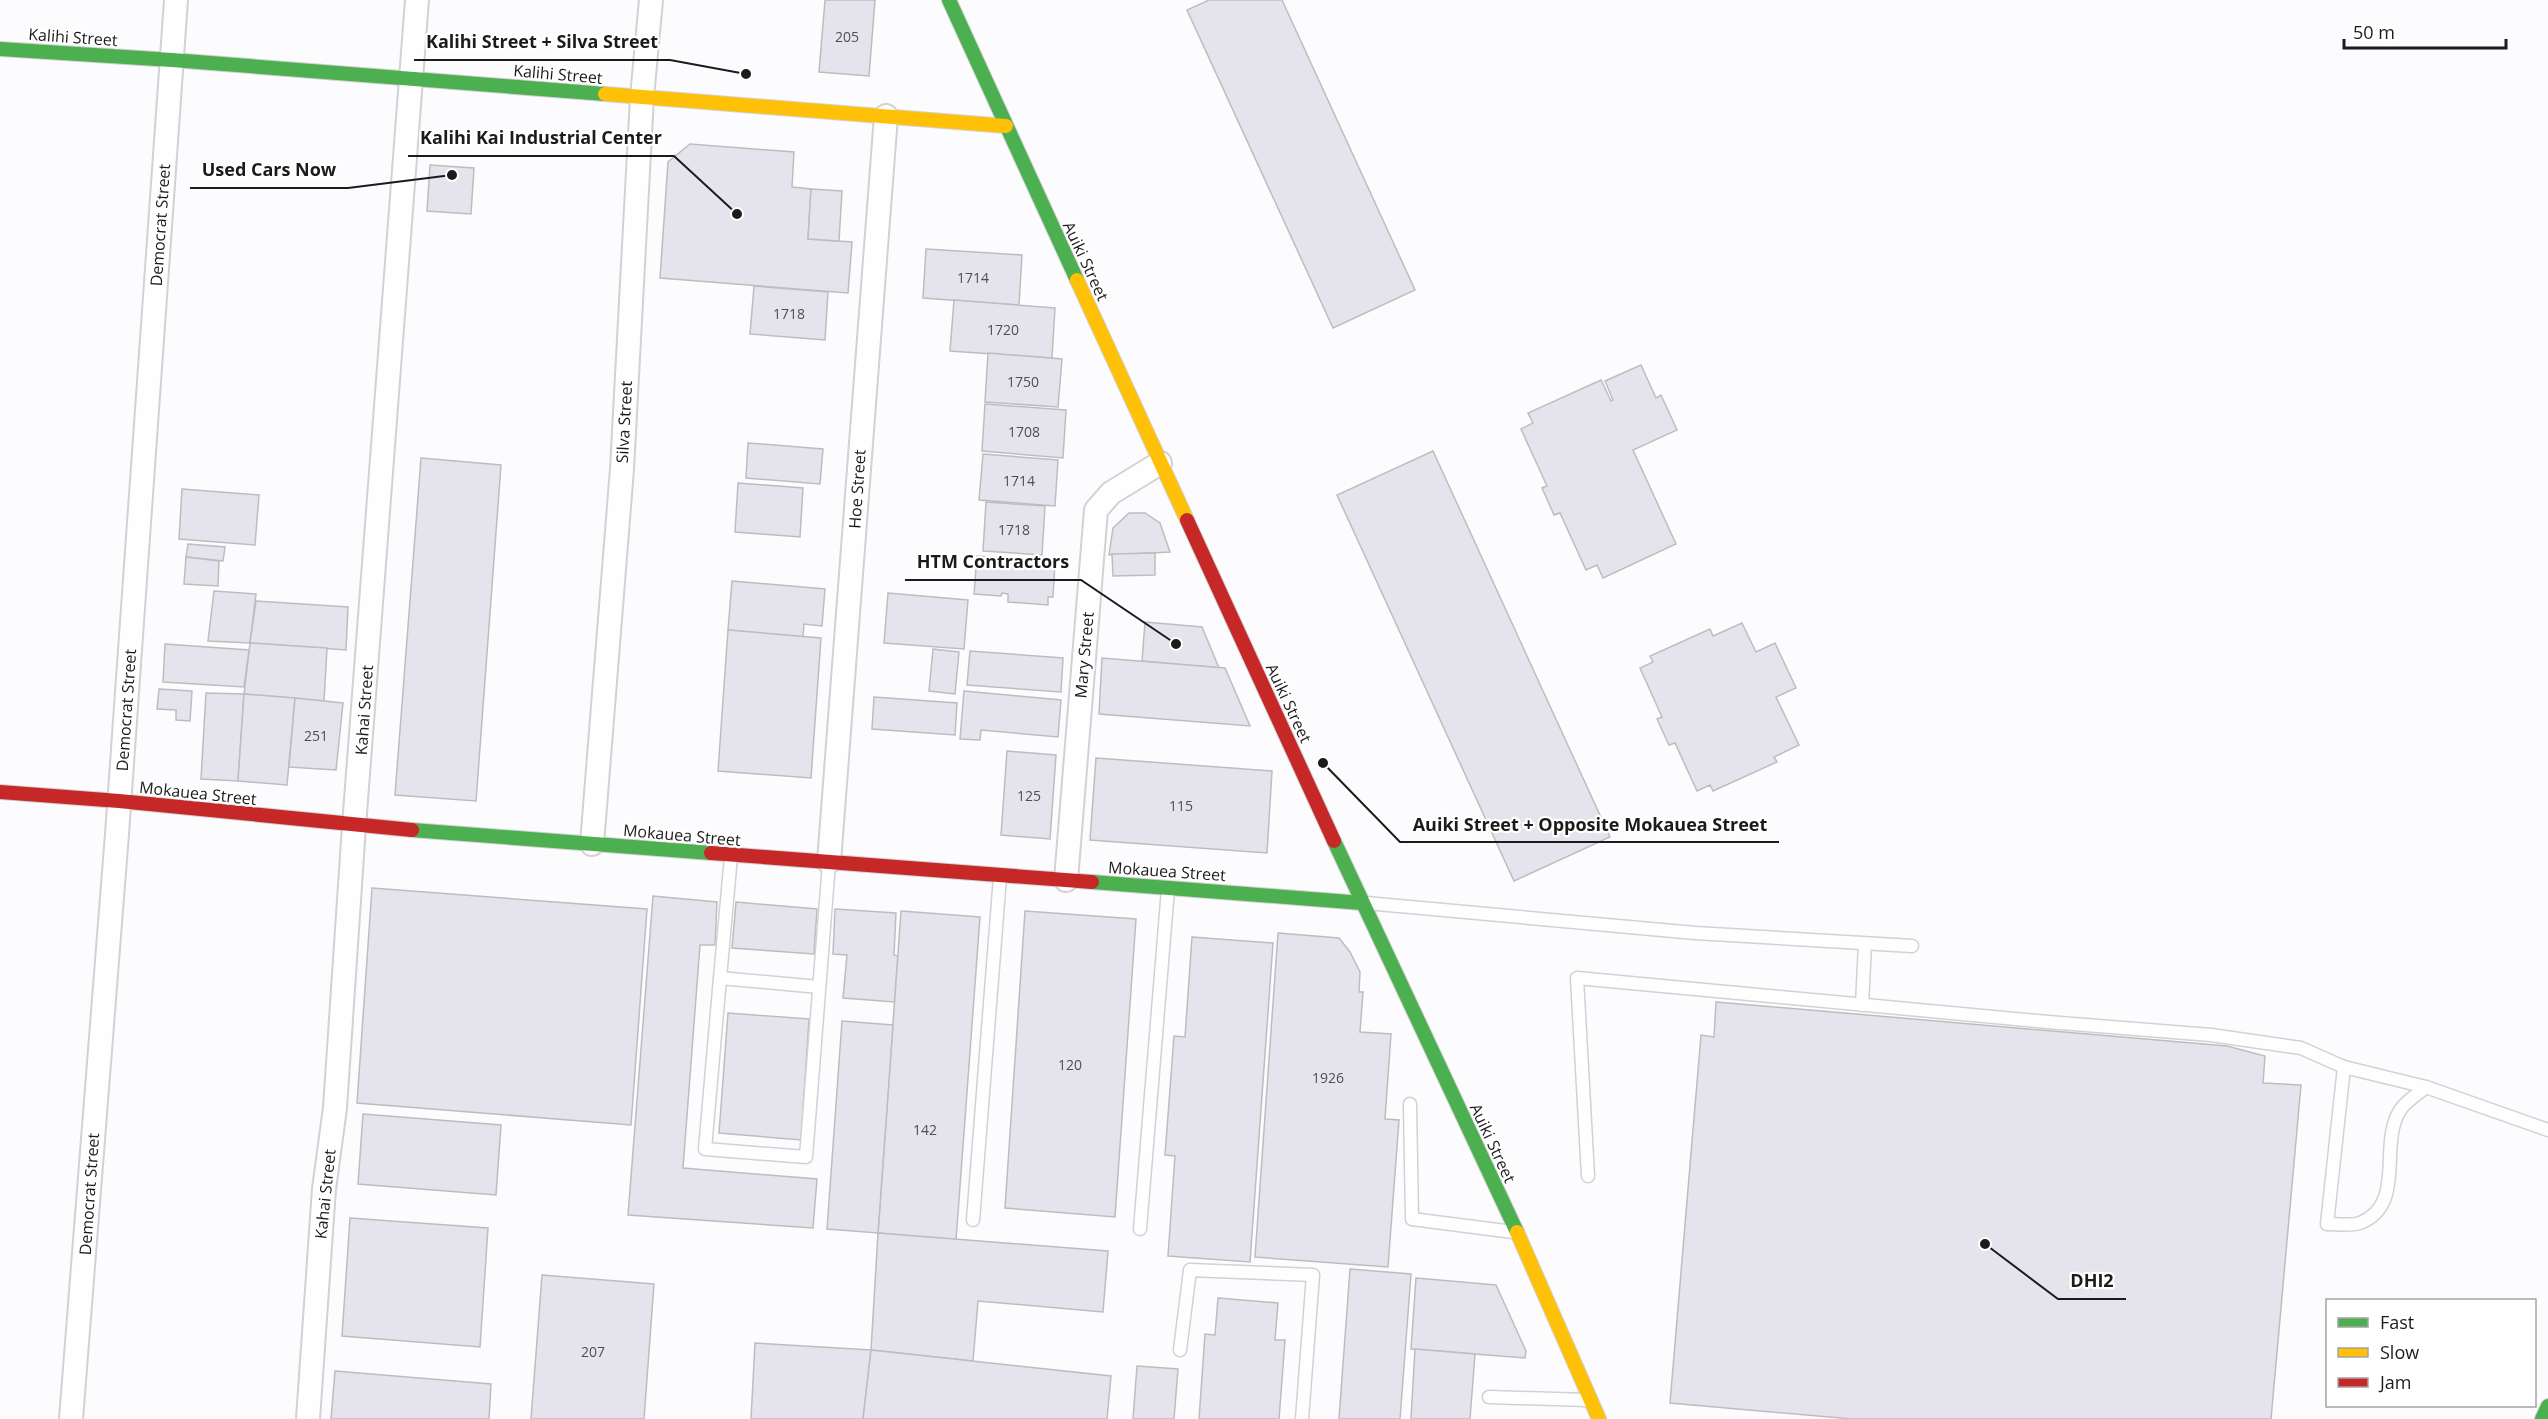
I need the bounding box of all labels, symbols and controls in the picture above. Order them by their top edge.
scale bar [2344,12,2506,50]
text: 50 m [2353,20,2395,44]
street label: Kalihi Street [28,23,119,51]
callout: Kalihi Street + Silva Street [414,24,670,60]
house number: 205 [835,27,859,46]
text: Kalihi Street + Silva Street [426,29,658,53]
street label: Kalihi Street [512,59,604,89]
callout: Kalihi Kai Industrial Center [408,120,674,156]
text: Kalihi Kai Industrial Center [420,125,662,149]
callout: Used Cars Now [190,152,348,188]
text: Used Cars Now [202,157,337,181]
street label: Democrat Street [145,163,175,287]
street label: Auiki Street [1058,218,1114,305]
house number: 1714 [957,268,989,287]
house number: 1718 [773,304,805,323]
house number: 1720 [987,320,1019,339]
house number: 1750 [1007,372,1039,391]
street label: Silva Street [611,380,637,464]
house number: 1708 [1008,422,1040,441]
street label: Hoe Street [843,448,871,529]
house number: 1714 [1003,471,1035,490]
house number: 1718 [998,520,1030,539]
callout: HTM Contractors [905,544,1081,580]
text: HTM Contractors [917,549,1069,573]
street label: Mary Street [1069,611,1099,699]
street label: Democrat Street [111,648,141,772]
street label: Auiki Street [1261,660,1317,747]
street label: Kahai Street [350,664,378,756]
house number: 251 [304,726,328,745]
street label: Mokauea Street [138,776,258,810]
house number: 125 [1017,786,1041,805]
house number: 115 [1169,796,1193,815]
callout: Auiki Street + Opposite Mokauea Street [1400,806,1779,842]
text: Auiki Street + Opposite Mokauea Street [1413,812,1768,836]
street label: Mokauea Street [622,819,742,851]
street label: Mokauea Street [1107,856,1227,886]
house number: 120 [1058,1055,1082,1074]
house number: 1926 [1312,1068,1344,1087]
street label: Auiki Street [1465,1100,1521,1187]
house number: 142 [913,1120,937,1139]
street label: Democrat Street [74,1132,104,1256]
street label: Kahai Street [309,1148,341,1240]
callout: DHI2 [2058,1263,2126,1299]
text: DHI2 [2070,1268,2114,1292]
legend [2326,1299,2536,1407]
text: Fast [2380,1310,2414,1334]
text: Slow [2380,1340,2419,1364]
house number: 207 [581,1342,605,1361]
text: Jam [2378,1370,2412,1394]

